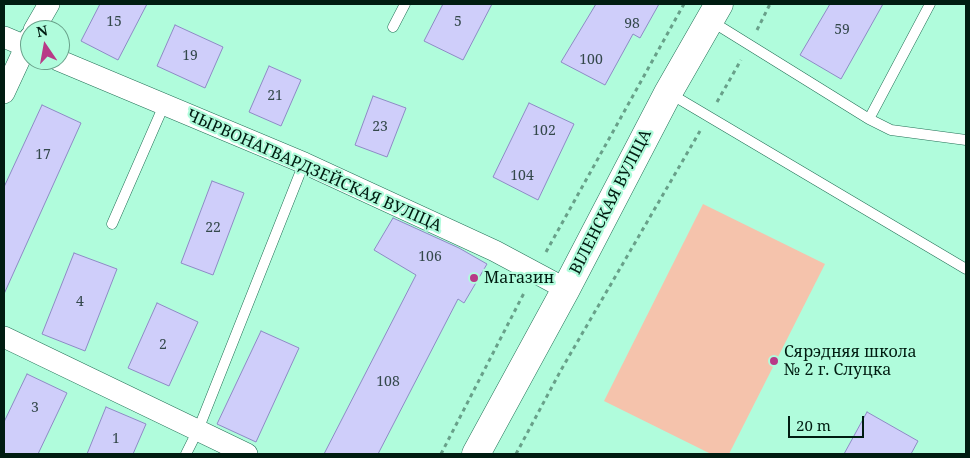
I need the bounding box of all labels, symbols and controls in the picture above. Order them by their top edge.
house number: 15 [106,14,122,30]
house number: 5 [454,14,462,30]
house number: 98 [624,16,640,32]
north arrow [20,20,70,70]
text: N [35,20,49,41]
house number: 59 [834,22,850,38]
house number: 19 [182,48,198,64]
house number: 100 [579,52,603,68]
house number: 21 [267,88,283,104]
street label: ЧЫРВОНАГВАРДЗЕЙСКАЯ ВУЛІЦА [183,106,445,236]
house number: 23 [372,119,388,135]
house number: 102 [532,123,556,139]
street label: ВІЛЕНСКАЯ ВУЛІЦА [566,126,656,278]
house number: 17 [35,147,51,163]
house number: 104 [510,168,534,184]
house number: 22 [205,220,221,236]
house number: 106 [418,249,442,265]
place label: Магазин [484,268,554,288]
marker: Магазин [468,272,480,284]
house number: 4 [76,294,84,310]
house number: 2 [159,337,167,353]
place label: Сярэдняя школа № 2 г. Слуцка [784,342,917,380]
marker: Сярэдняя школа № 2 г. Слуцка [768,355,780,367]
house number: 108 [376,374,400,390]
house number: 3 [31,400,39,416]
scale bar [790,406,866,438]
text: 20 m [796,415,831,435]
house number: 1 [112,431,120,447]

